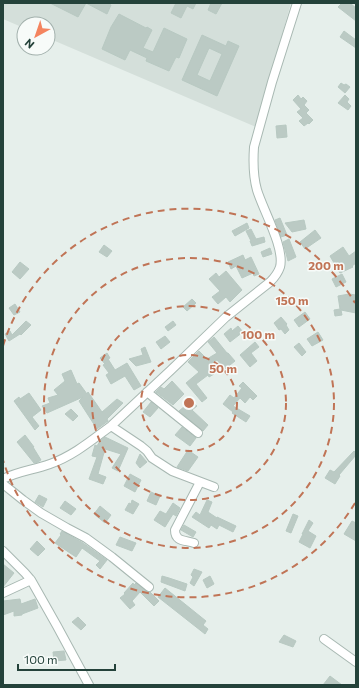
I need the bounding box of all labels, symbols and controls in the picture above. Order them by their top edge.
north arrow [16,16,56,56]
text: N [22,36,37,52]
text: 200 m [308,258,344,272]
text: 150 m [275,293,309,307]
text: 100 m [241,327,275,341]
text: 50 m [209,361,237,375]
centre of rings [182,396,196,410]
scale bar [18,646,115,672]
text: 100 m [24,652,58,666]

